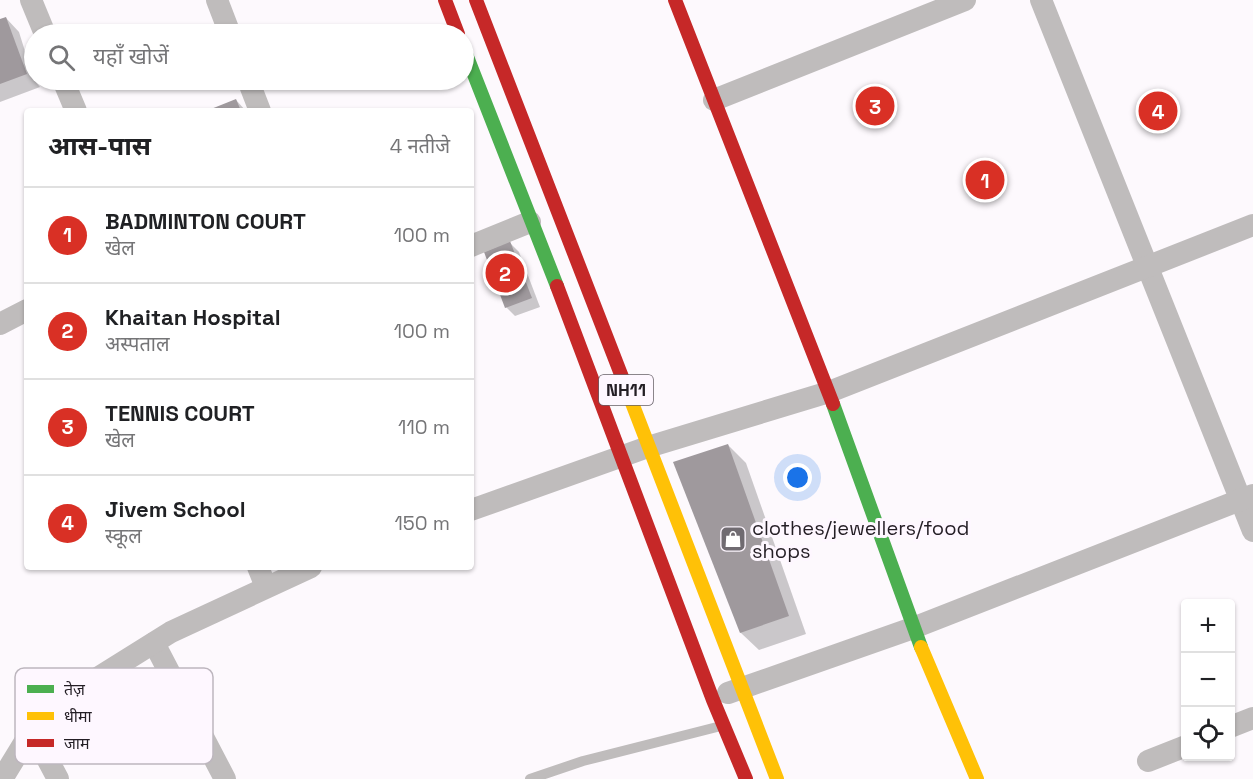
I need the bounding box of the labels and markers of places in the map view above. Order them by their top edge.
pin: 3 [856,84,894,128]
pin: 4 [1138,88,1178,134]
pin: 1 [966,158,1004,202]
pin: 2 [486,250,524,296]
place label: clothes/jewellers/food shops [752,515,969,564]
shop icon: clothes/jewellers/food shops [718,524,748,554]

